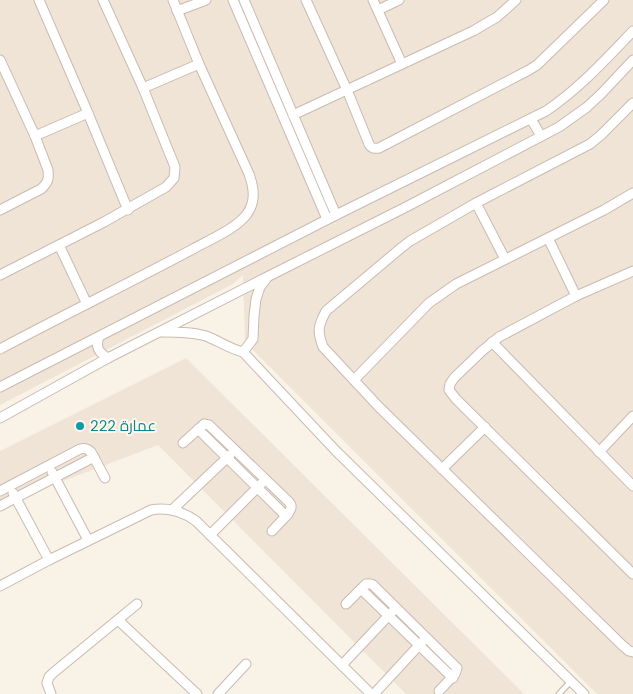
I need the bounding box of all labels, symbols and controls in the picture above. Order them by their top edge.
place label: عمارة 222 [90,416,156,436]
marker: عمارة 222 [74,420,86,432]

